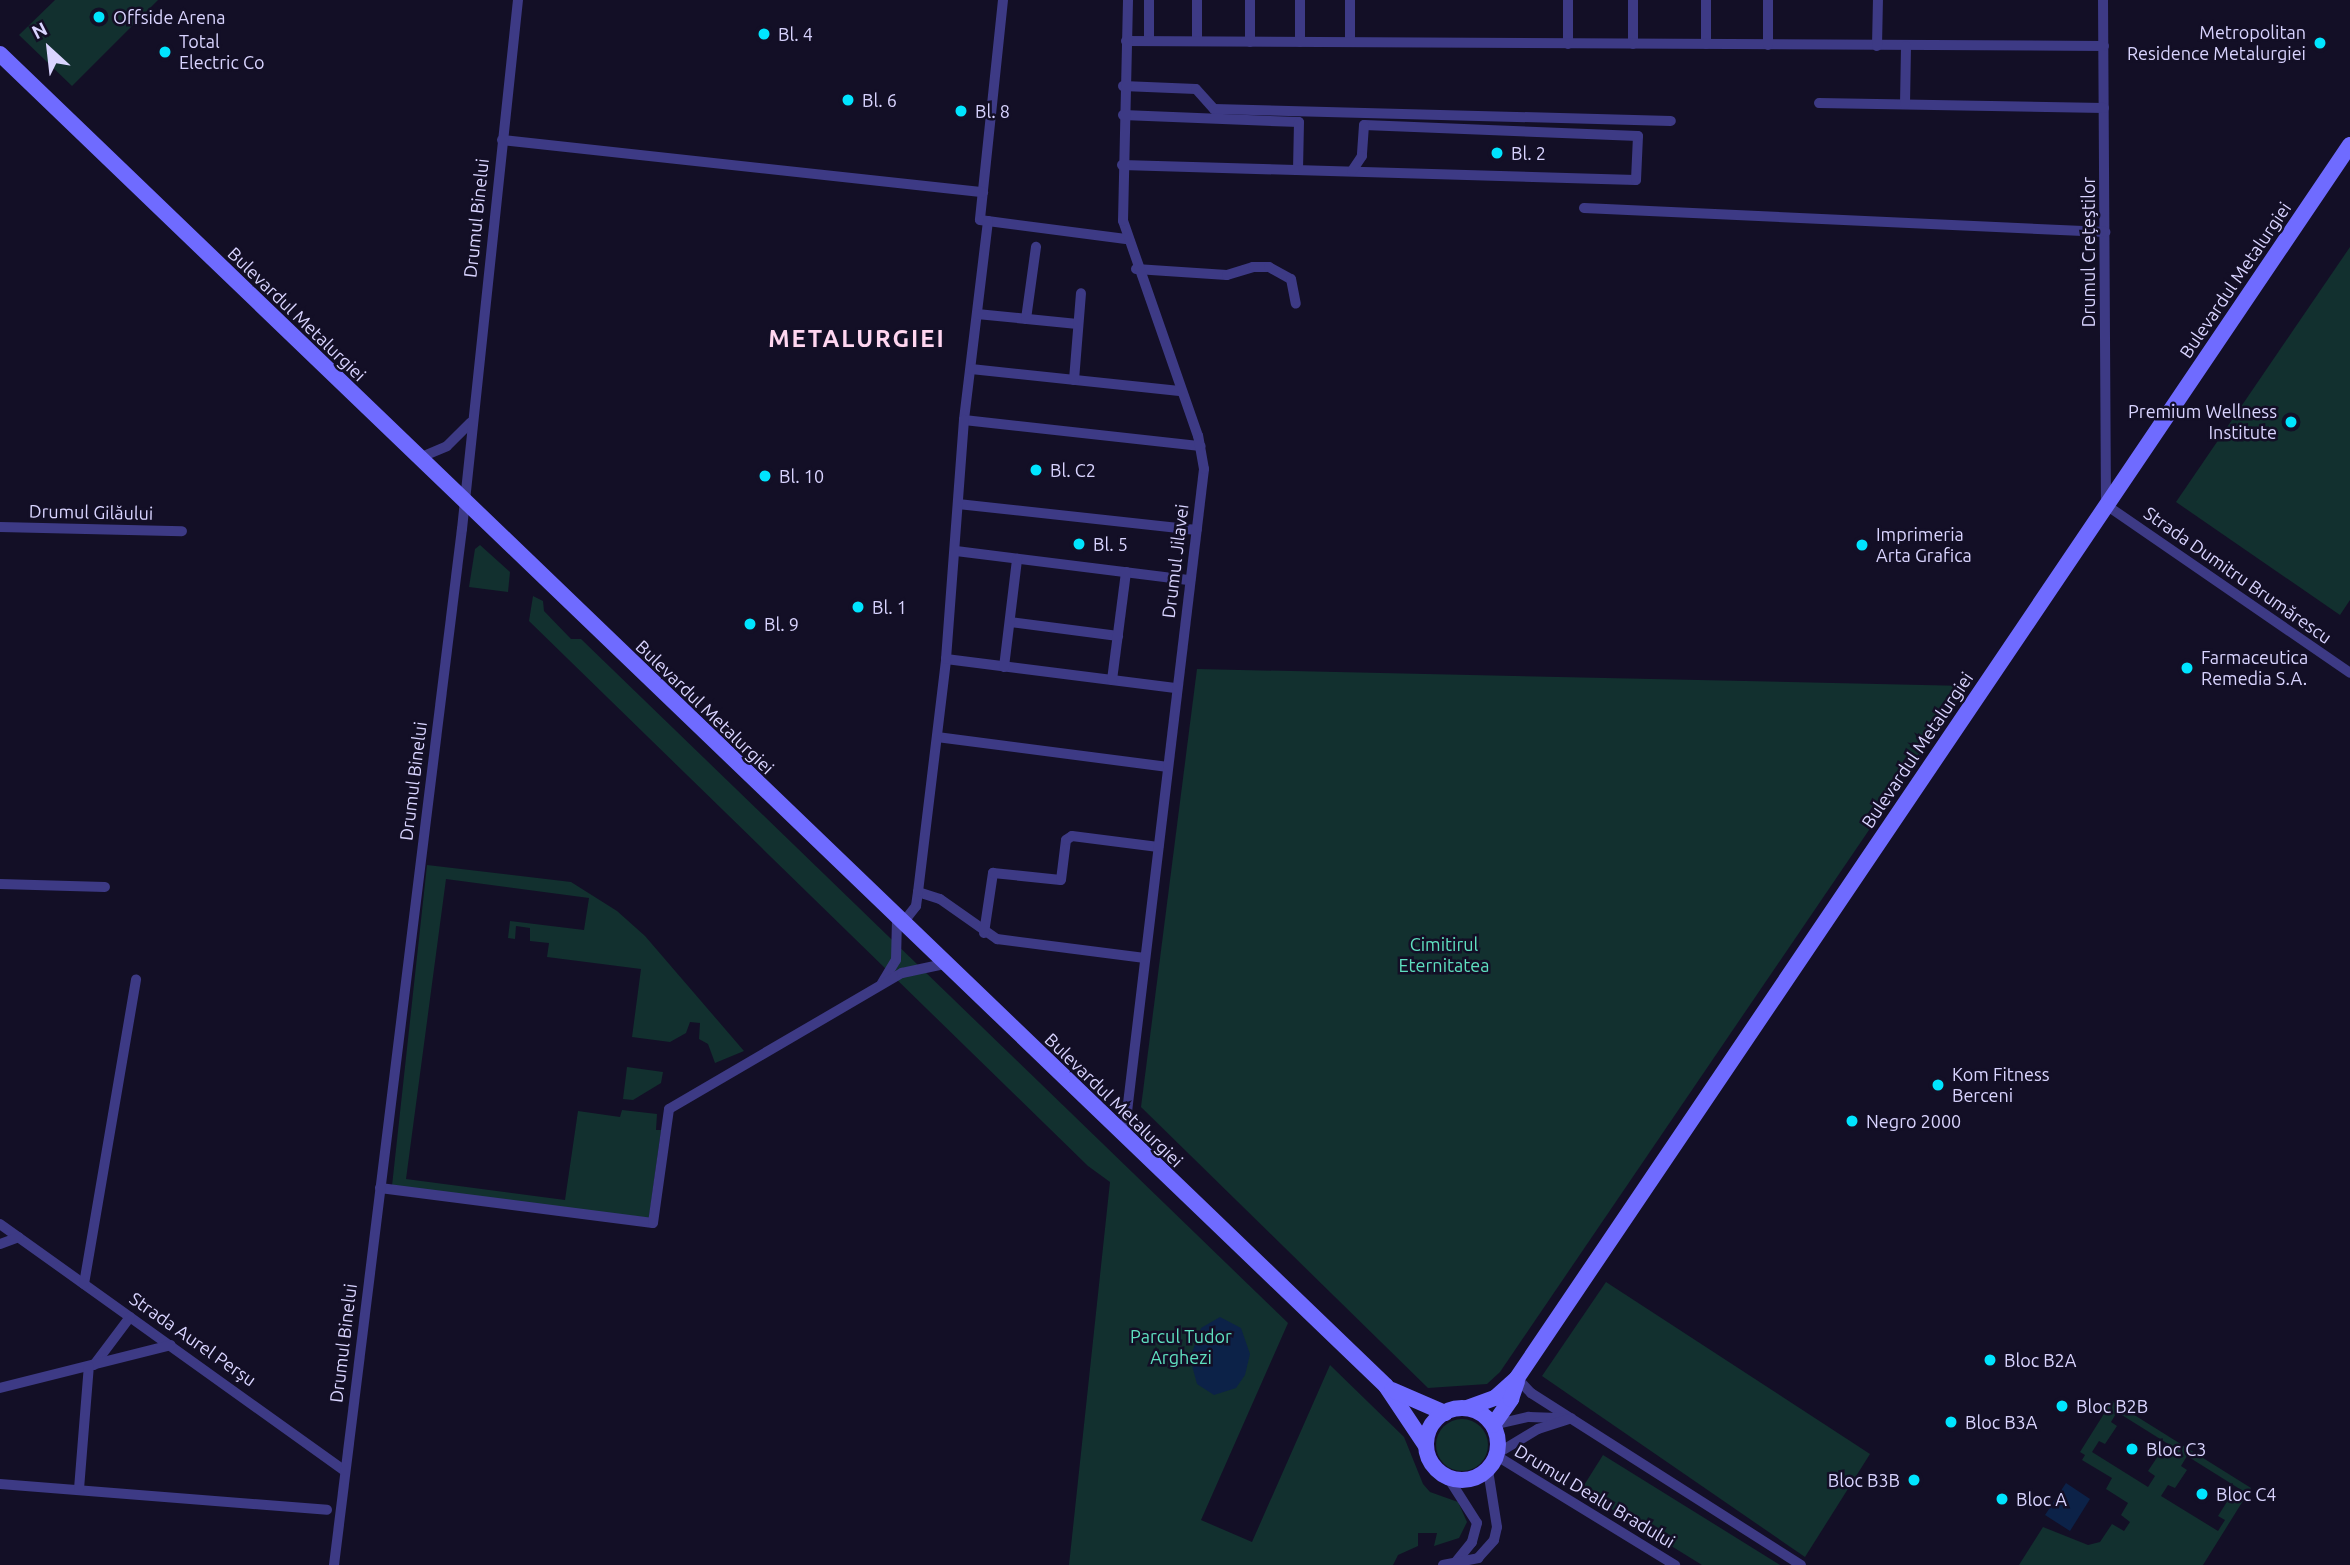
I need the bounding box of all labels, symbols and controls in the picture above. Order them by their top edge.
place label: Offside Arena [113,6,225,28]
marker: Offside Arena [91,9,107,25]
north arrow [14,14,84,84]
text: N [28,17,51,43]
place label: Metropolitan Residence Metalurgiei [2127,22,2306,64]
place label: Bl. 4 [778,23,813,45]
marker: Bl. 4 [756,26,772,42]
place label: Total Electric Co [179,31,264,74]
marker: Metropolitan Residence Metalurgiei [2312,35,2328,51]
marker: Total Electric Co [157,44,173,60]
place label: Bl. 6 [862,89,897,111]
marker: Bl. 6 [840,92,856,108]
place label: Bl. 8 [975,100,1010,122]
marker: Bl. 8 [953,103,969,119]
place label: Bl. 2 [1511,142,1546,164]
marker: Bl. 2 [1489,145,1505,161]
street label: Drumul Binelui [459,157,493,279]
street label: Drumul Crețeștilor [2077,177,2099,327]
street label: Bulevardul Metalurgiei [2175,198,2295,362]
street label: Bulevardul Metalurgiei [223,242,371,386]
district label: METALURGIEI [770,325,944,353]
place label: Premium Wellness Institute [2128,401,2277,444]
marker: Premium Wellness Institute [2283,414,2299,430]
place label: Bl. C2 [1050,459,1096,481]
marker: Bl. C2 [1028,462,1044,478]
place label: Bl. 10 [779,465,824,487]
marker: Bl. 10 [757,468,773,484]
street label: Drumul Gilăului [29,500,153,524]
street label: Strada Dumitru Brumărescu [2140,502,2336,648]
street label: Drumul Jilavei [1157,503,1193,619]
place label: Imprimeria Arta Grafica [1876,524,1972,566]
place label: Bl. 5 [1093,533,1128,555]
marker: Bl. 5 [1071,536,1087,552]
marker: Imprimeria Arta Grafica [1854,537,1870,553]
place label: Bl. 1 [872,596,907,618]
marker: Bl. 1 [850,599,866,615]
place label: Bl. 9 [764,613,799,635]
marker: Bl. 9 [742,616,758,632]
street label: Bulevardul Metalurgiei [631,635,779,779]
place label: Farmaceutica Remedia S.A. [2201,647,2308,690]
marker: Farmaceutica Remedia S.A. [2179,660,2195,676]
street label: Bulevardul Metalurgiei [1857,668,1977,832]
street label: Drumul Binelui [395,720,431,842]
park label: Cimitirul Eternitatea [1398,934,1490,976]
street label: Bulevardul Metalurgiei [1040,1028,1188,1172]
place label: Kom Fitness Berceni [1952,1064,2050,1106]
marker: Kom Fitness Berceni [1930,1077,1946,1093]
place label: Negro 2000 [1866,1110,1961,1132]
marker: Negro 2000 [1844,1113,1860,1129]
street label: Drumul Binelui [325,1282,361,1404]
street label: Strada Aurel Perșu [126,1287,260,1391]
park label: Parcul Tudor Arghezi [1130,1326,1232,1368]
place label: Bloc B2A [2004,1349,2076,1371]
marker: Bloc B2A [1982,1352,1998,1368]
place label: Bloc B2B [2076,1395,2148,1417]
marker: Bloc B2B [2054,1398,2070,1414]
place label: Bloc B3A [1965,1411,2037,1433]
marker: Bloc B3A [1943,1414,1959,1430]
place label: Bloc C3 [2146,1438,2206,1460]
street label: Drumul Dealu Bradului [1511,1440,1679,1552]
marker: Bloc C3 [2124,1441,2140,1457]
place label: Bloc B3B [1828,1469,1900,1491]
marker: Bloc B3B [1906,1472,1922,1488]
place label: Bloc C4 [2216,1483,2276,1505]
marker: Bloc C4 [2194,1486,2210,1502]
place label: Bloc A [2016,1488,2067,1510]
marker: Bloc A [1994,1491,2010,1507]

